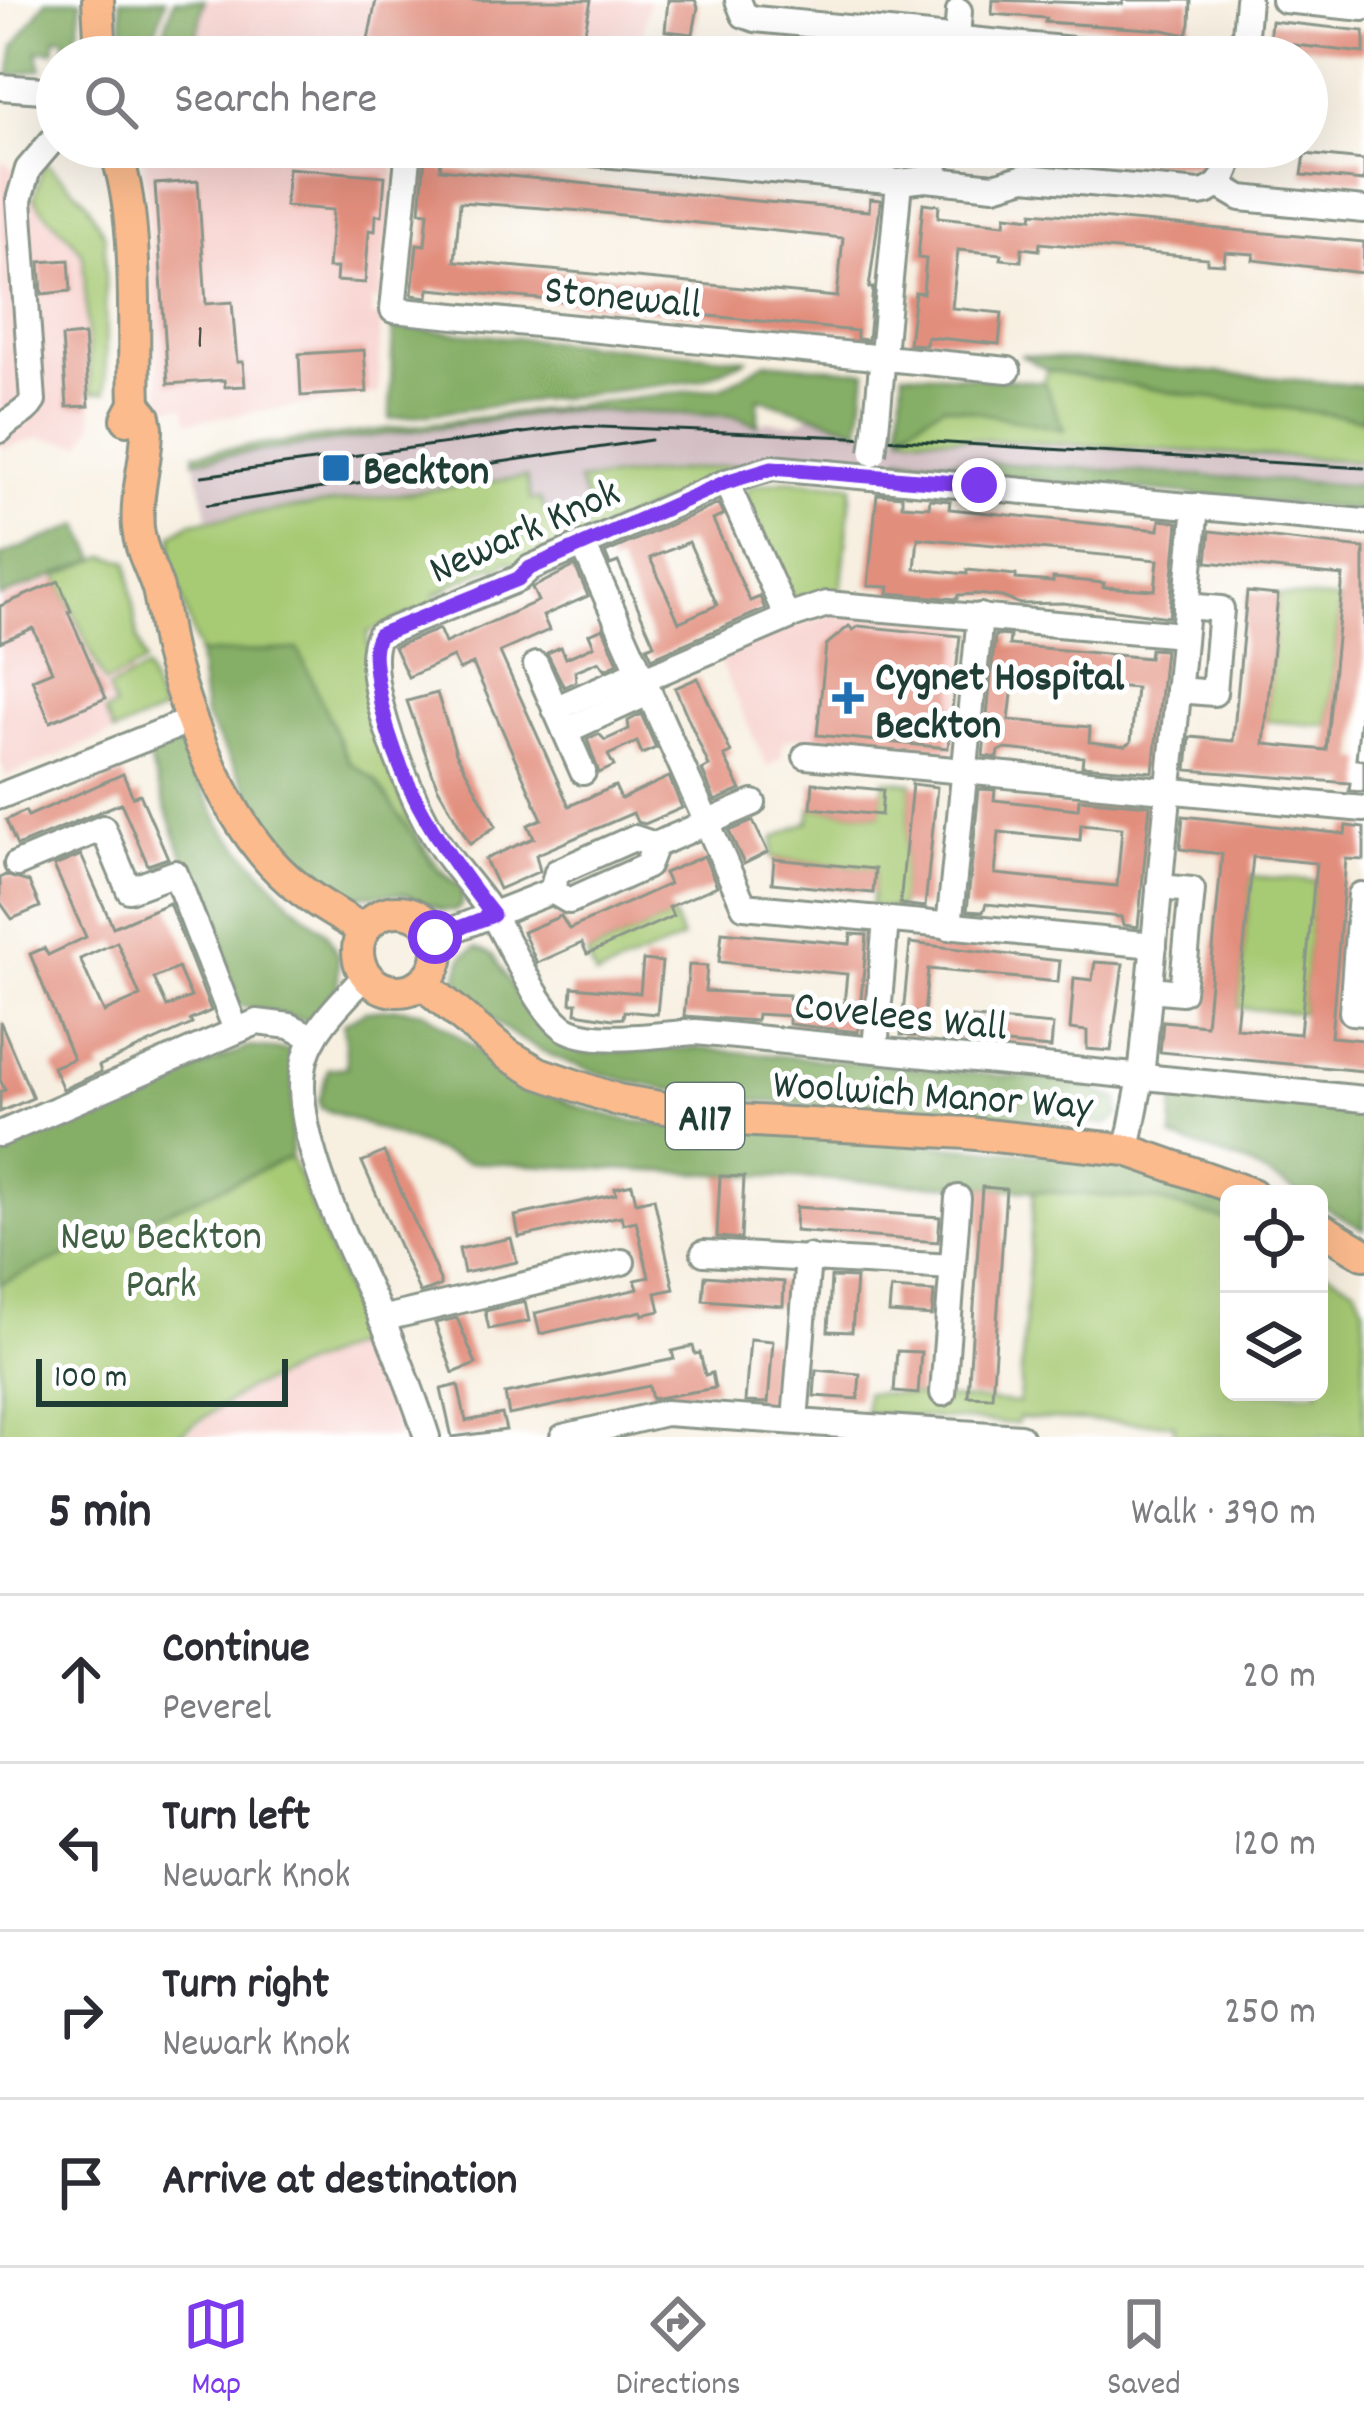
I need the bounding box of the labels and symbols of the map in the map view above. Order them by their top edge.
street label: Stonewall [541,263,704,339]
house number: 1 [196,314,204,366]
place label: Beckton [363,445,489,505]
marker: Beckton [320,452,352,484]
route end [952,458,1006,512]
street label: Newark Knok [421,466,631,603]
place label: Cygnet Hospital Beckton [875,651,1125,759]
marker: Cygnet Hospital Beckton [832,682,864,714]
route start [408,910,462,964]
street label: Covelees Wall [791,979,1010,1061]
street label: Woolwich Manor Way [771,1058,1095,1140]
road number: A117 [666,1083,744,1149]
park label: New Beckton Park [60,1210,262,1318]
scale bar [36,1353,288,1406]

